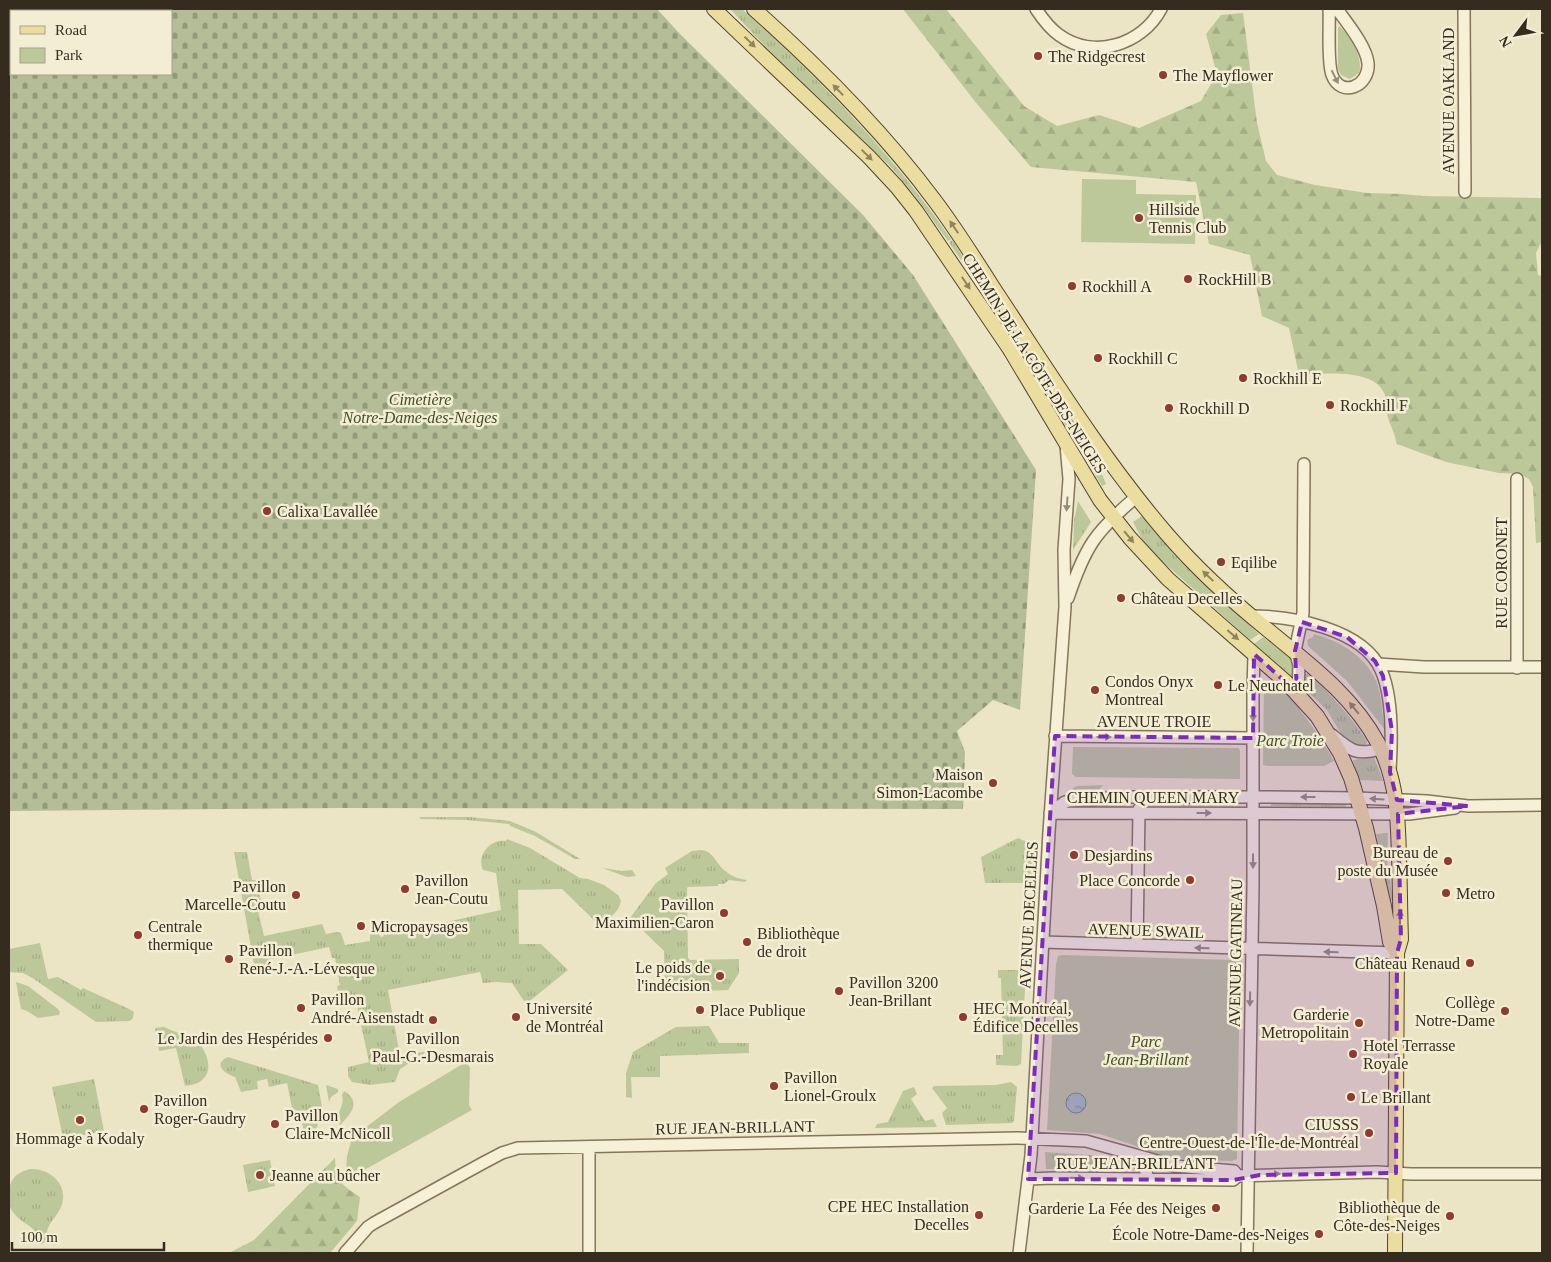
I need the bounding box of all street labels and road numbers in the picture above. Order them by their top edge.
street label: AVENUE OAKLAND [1440,28,1457,174]
street label: CHEMIN DE LA CÔTE-DES-NEIGES [959,250,1111,476]
street label: RUE CORONET [1493,517,1510,629]
street label: AVENUE TROIE [1097,713,1211,730]
street label: CHEMIN QUEEN MARY [1067,789,1240,806]
street label: AVENUE DECELLES [1016,841,1041,989]
street label: AVENUE GATINEAU [1226,878,1245,1027]
street label: AVENUE SWAIL [1087,920,1205,941]
street label: RUE JEAN-BRILLANT [655,1118,815,1137]
street label: RUE JEAN-BRILLANT [1056,1155,1216,1172]

